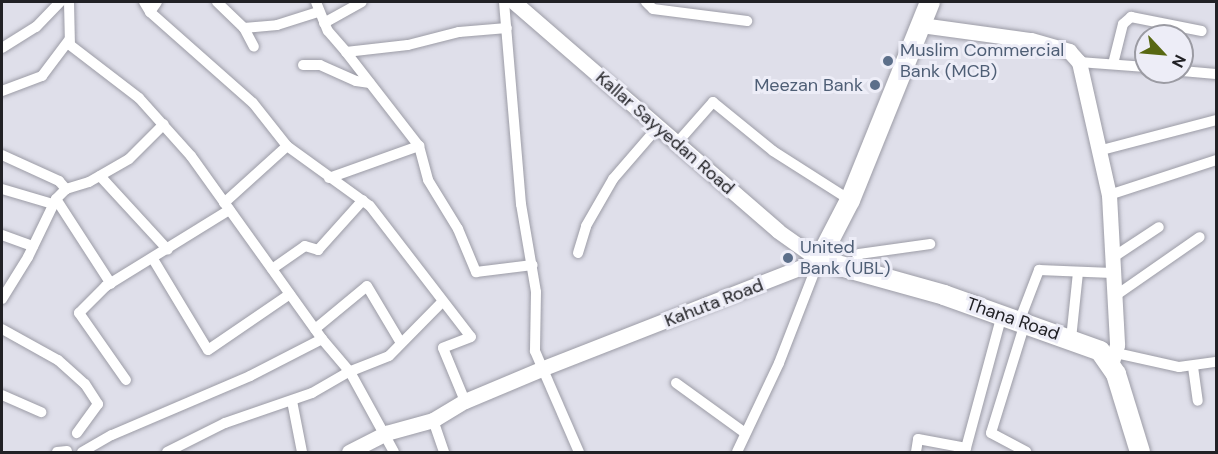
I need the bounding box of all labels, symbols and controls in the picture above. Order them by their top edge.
north arrow [1134,24,1194,84]
place label: Muslim Commercial Bank (MCB) [900,40,1064,82]
text: N [1167,51,1191,71]
marker: Muslim Commercial Bank (MCB) [881,54,895,68]
street label: Kallar Sayyedan Road [591,67,739,199]
place label: Meezan Bank [754,74,863,96]
marker: Meezan Bank [868,78,882,92]
place label: United Bank (UBL) [800,237,890,280]
marker: United Bank (UBL) [781,251,795,265]
street label: Kahuta Road [662,274,766,332]
street label: Thana Road [964,293,1062,345]

